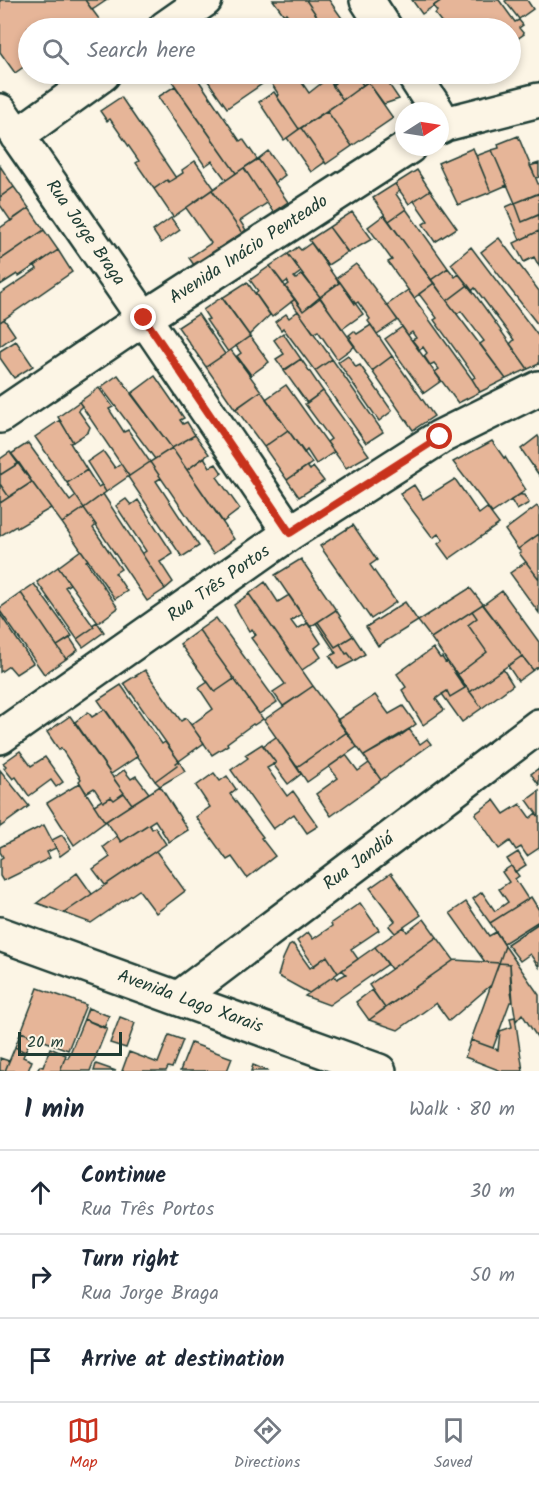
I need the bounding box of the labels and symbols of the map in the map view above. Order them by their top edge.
north arrow [395,102,449,156]
street label: Rua Jorge Braga [38,174,132,292]
street label: Avenida Inácio Penteado [164,188,334,312]
route end [130,304,156,330]
route start [426,423,452,449]
street label: Rua Três Portos [162,538,277,630]
street label: Rua Jandiá [317,825,402,899]
street label: Avenida Lago Xarais [113,962,267,1042]
scale bar [18,1029,122,1056]

